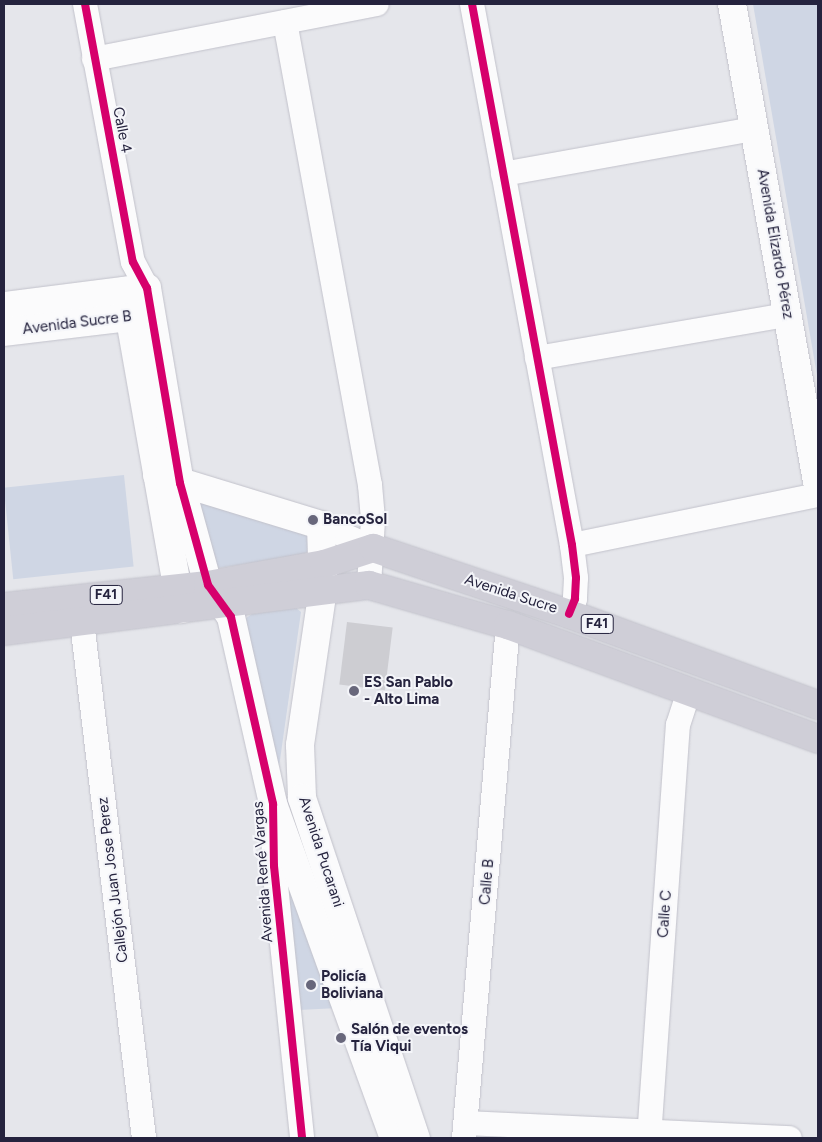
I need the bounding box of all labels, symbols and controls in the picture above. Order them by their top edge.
street label: Calle 4 [109,106,135,154]
street label: Avenida Elizardo Pérez [753,168,797,320]
street label: Avenida Sucre B [22,307,132,339]
place label: BancoSol [323,511,387,529]
marker: BancoSol [307,514,319,526]
street label: Avenida Sucre [462,570,560,618]
road number: F41 [88,584,124,606]
road number: F41 [580,612,614,636]
place label: ES San Pablo - Alto Lima [364,673,453,708]
marker: ES San Pablo - Alto Lima [348,685,360,697]
street label: Avenida Pucarani [295,794,347,910]
street label: Callejón Juan Jose Perez [94,796,132,964]
street label: Avenida René Vargas [249,801,277,943]
street label: Calle B [476,858,498,906]
street label: Calle C [654,890,676,938]
place label: Policía Boliviana [321,967,383,1002]
marker: Policía Boliviana [305,979,317,991]
place label: Salón de eventos Tía Viqui [351,1020,468,1055]
marker: Salón de eventos Tía Viqui [335,1032,347,1044]

